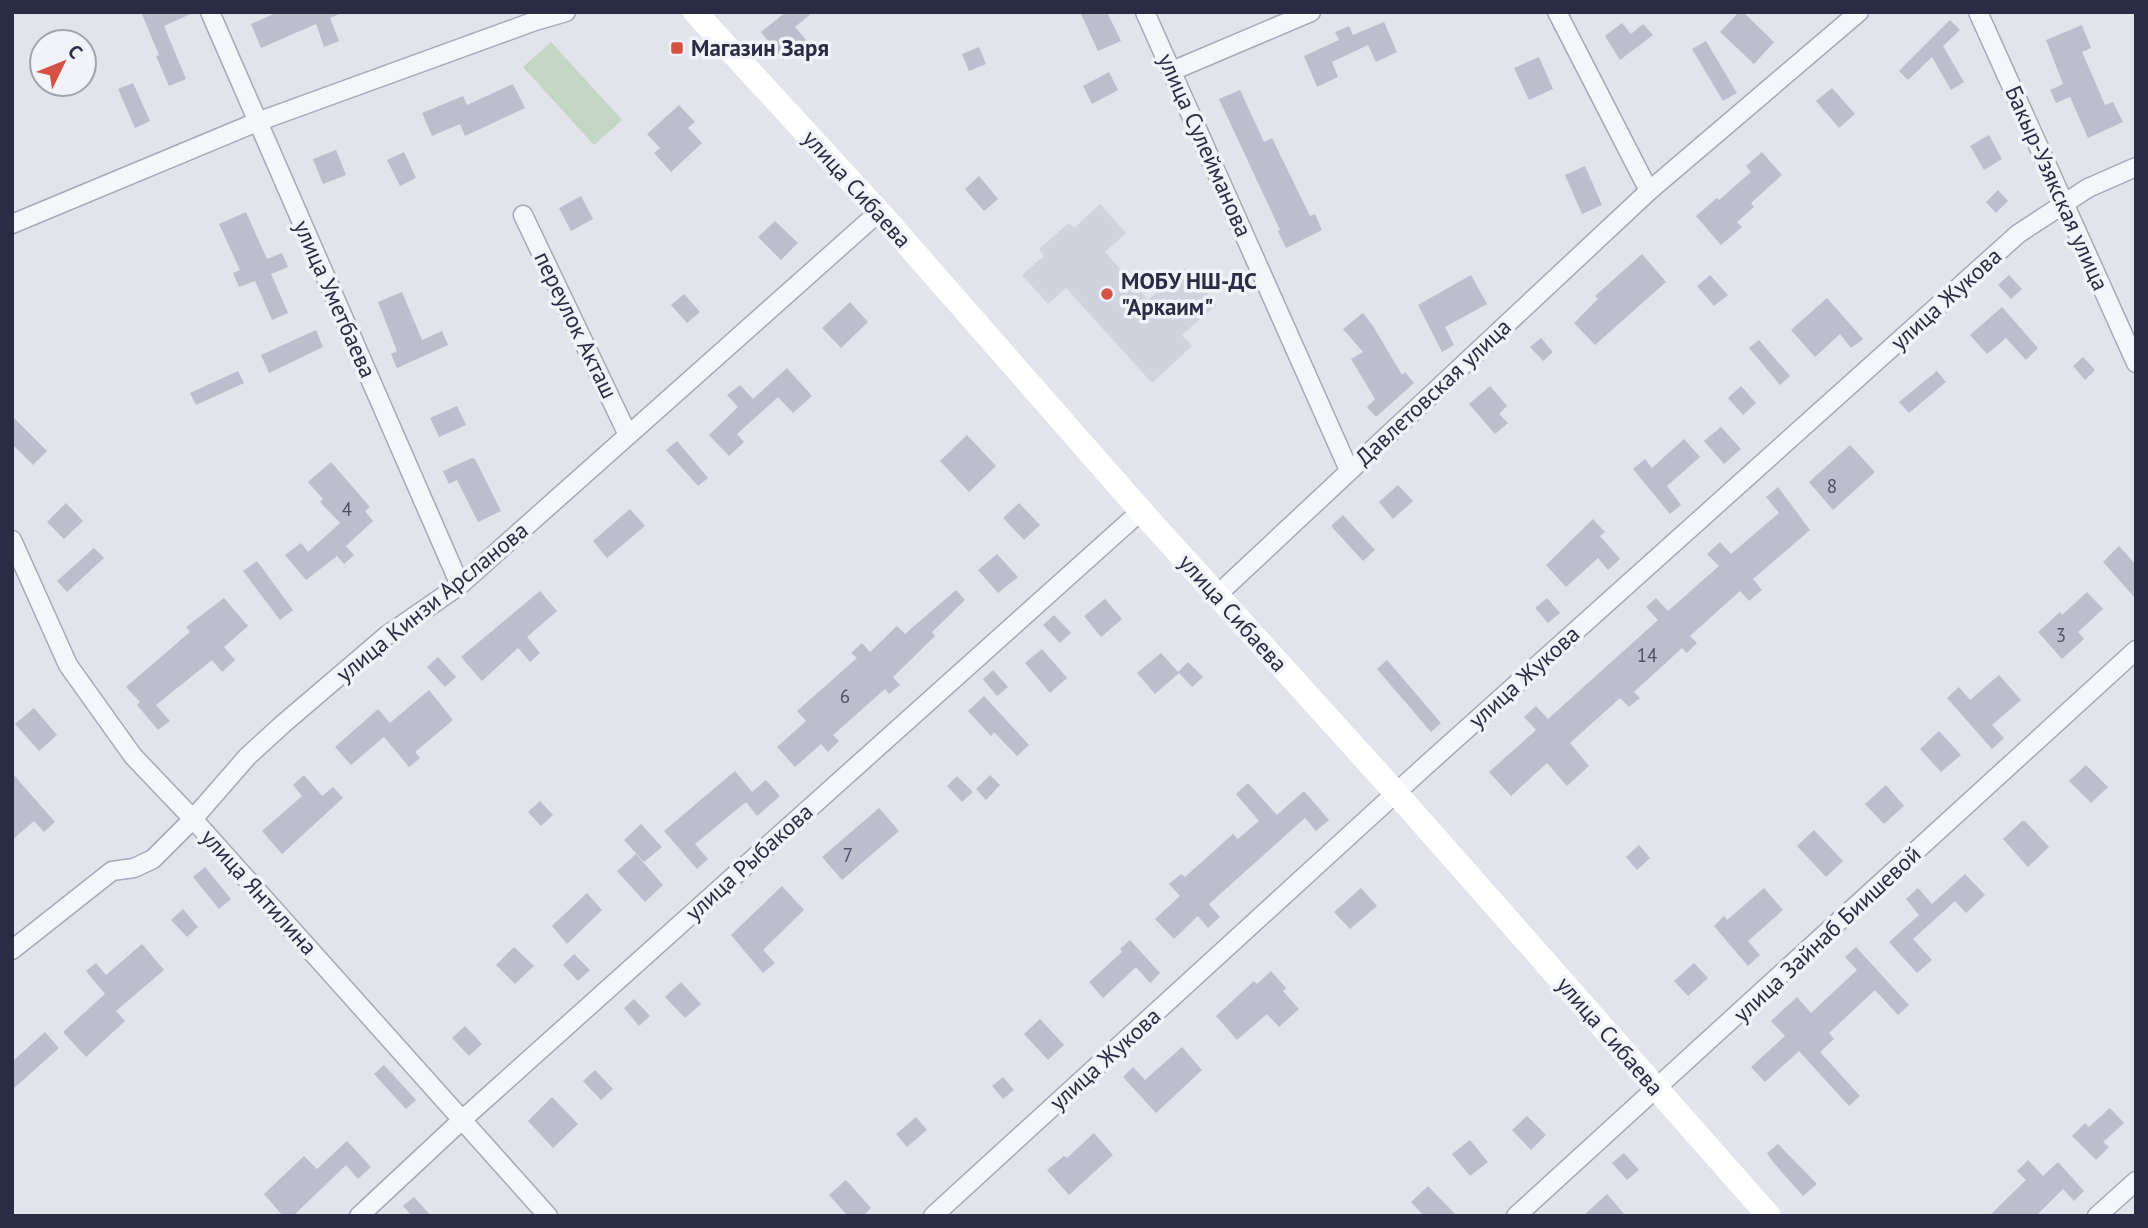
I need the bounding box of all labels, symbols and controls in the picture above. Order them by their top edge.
north arrow [28,28,98,98]
place label: Магазин Заря [691,33,829,62]
text: С [63,39,88,64]
marker: Магазин Заря [669,40,685,56]
street label: улица Сулейманова [1152,49,1259,241]
street label: Бакыр-Узякская улица [1999,81,2116,295]
street label: улица Сибаева [797,124,918,254]
street label: улица Уметбаева [288,215,383,382]
street label: улица Жукова [1884,241,2007,356]
street label: переулок Акташ [528,246,625,403]
place label: МОБУ НШ-ДС "Аркаим" [1121,266,1257,321]
marker: МОБУ НШ-ДС "Аркаим" [1099,286,1115,302]
street label: Давлетовская улица [1349,312,1517,471]
house number: 8 [1827,474,1837,498]
house number: 4 [342,497,352,521]
street label: улица Кинзи Арсланова [330,515,534,688]
street label: улица Сибаева [1173,548,1294,678]
street label: улица Жукова [1462,619,1585,734]
house number: 3 [2056,623,2066,647]
house number: 14 [1637,643,1657,667]
house number: 6 [840,684,850,708]
street label: улица Рыбакова [679,797,818,926]
street label: улица Янтилина [195,823,324,961]
street label: улица Зайнаб Биишевой [1727,839,1927,1028]
house number: 7 [843,843,853,867]
street label: улица Сибаева [1551,970,1670,1101]
street label: улица Жукова [1043,1001,1166,1116]

